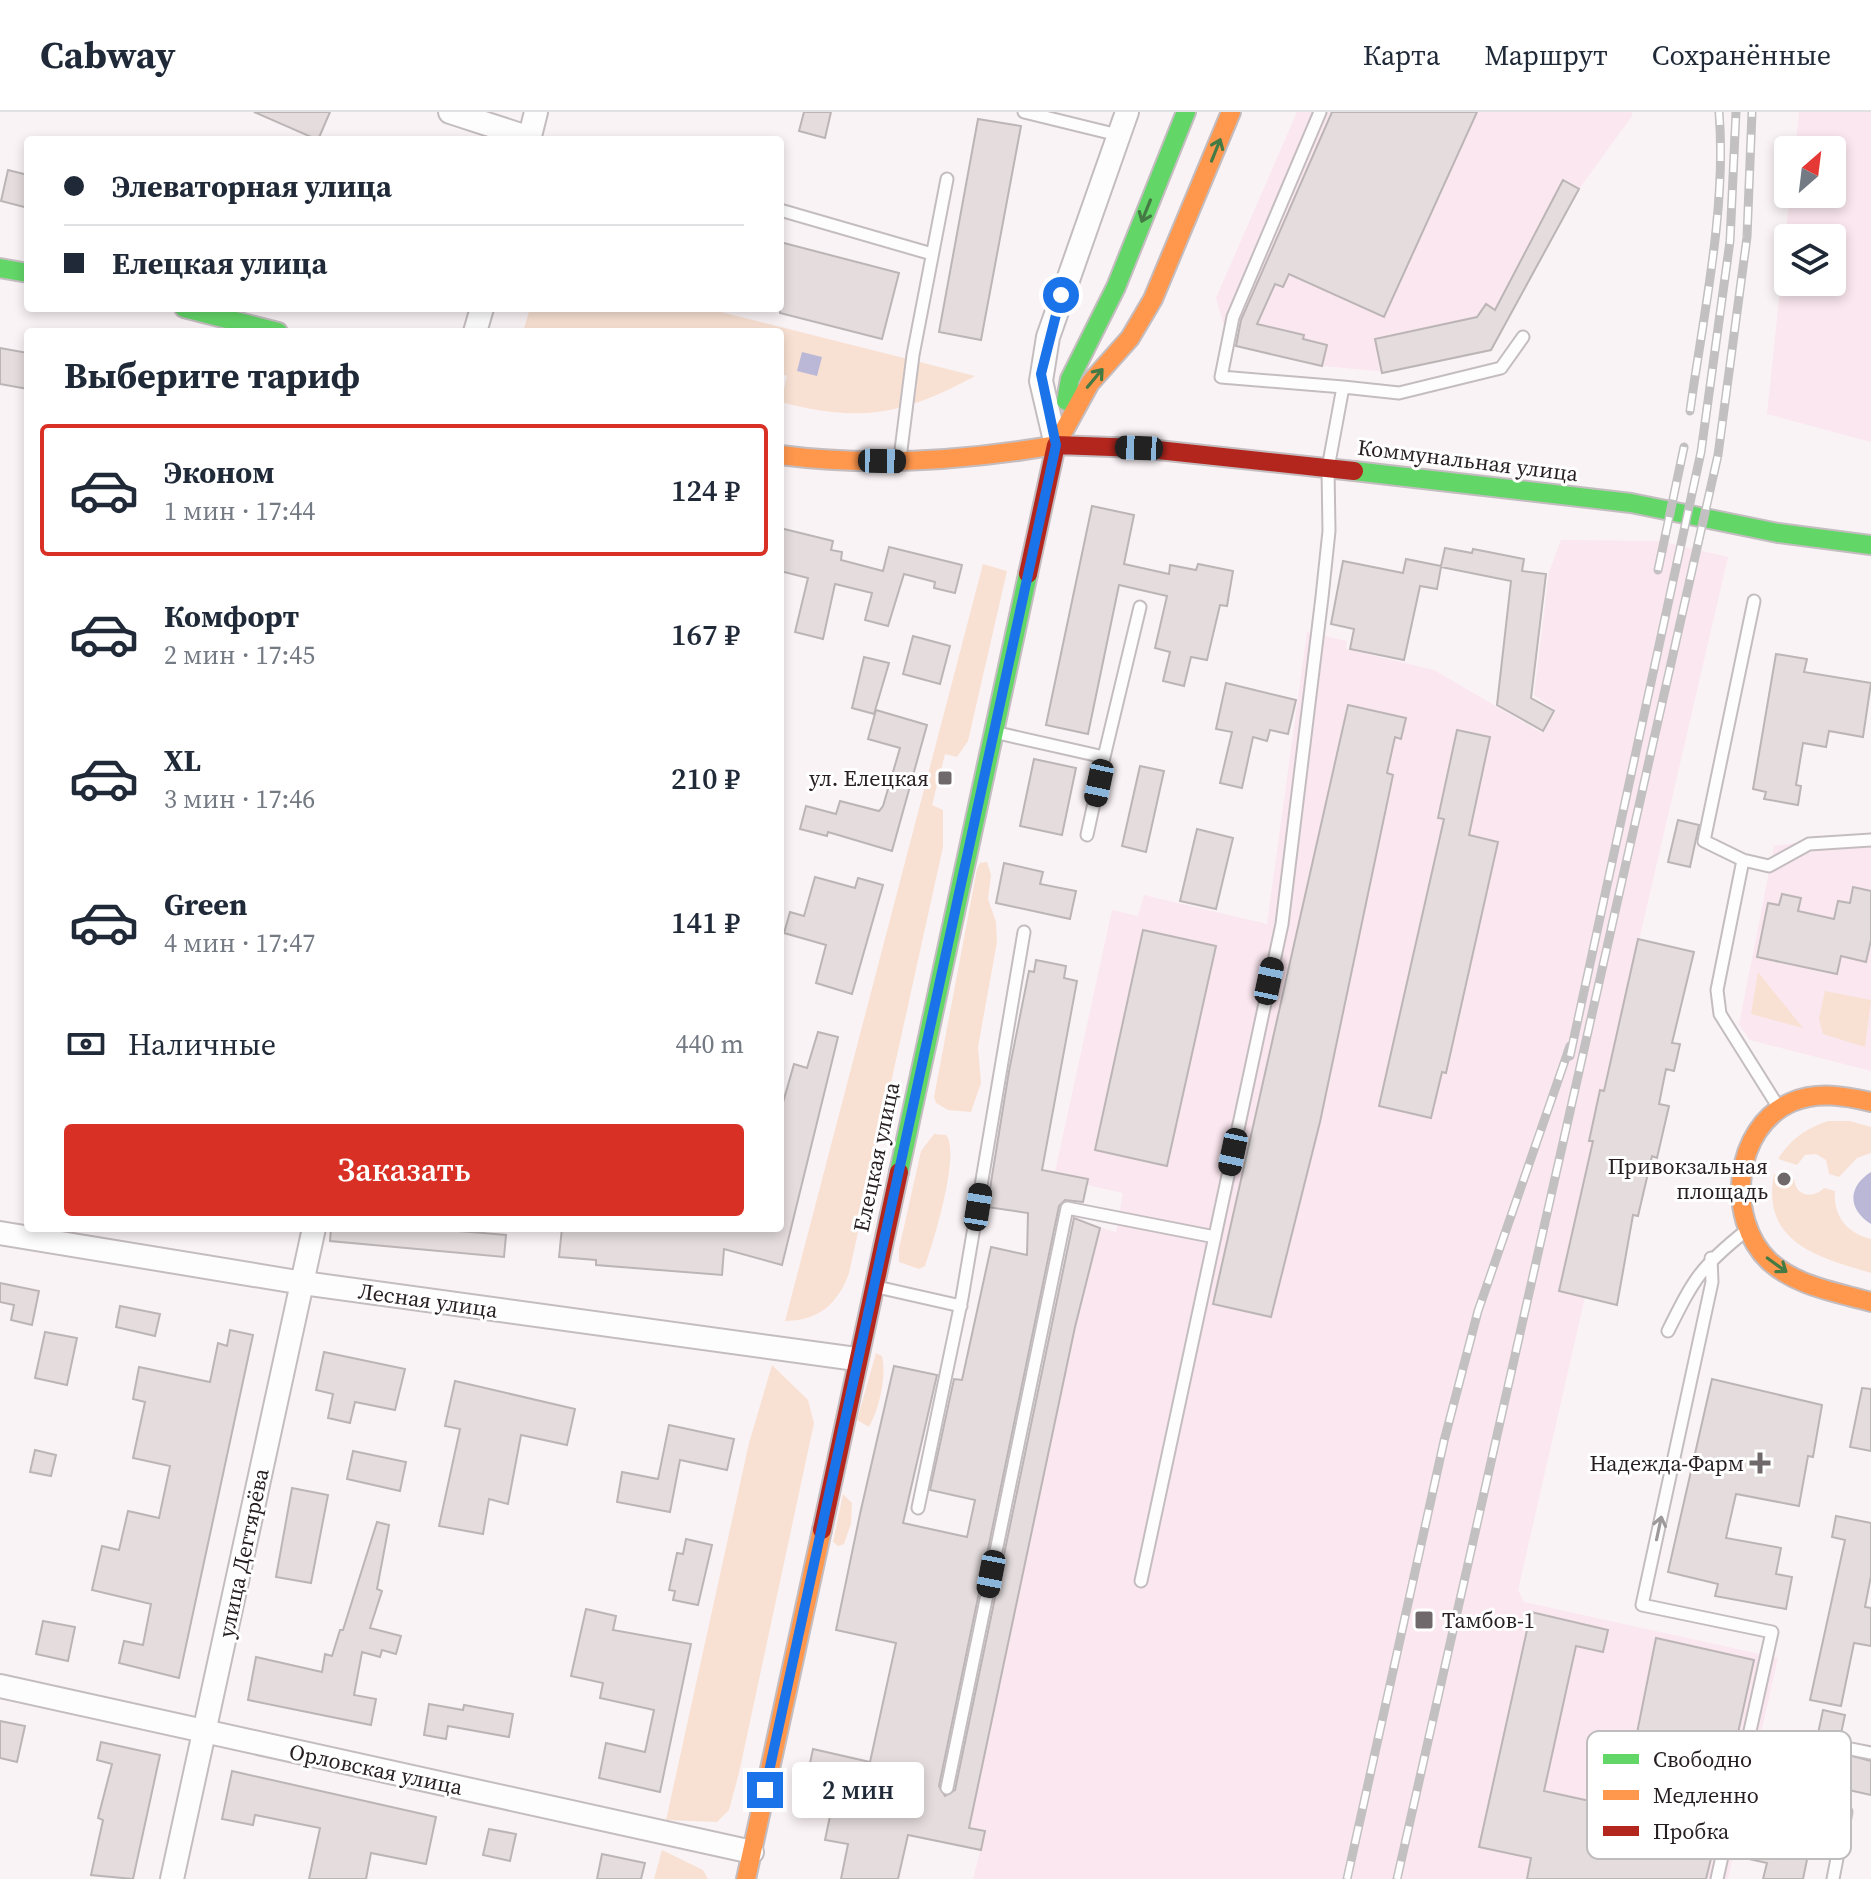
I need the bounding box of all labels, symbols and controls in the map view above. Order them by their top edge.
text: Cabway [40,29,176,81]
text: Карта [1363,36,1440,74]
text: Маршрут [1484,36,1608,74]
text: Сохранённые [1652,36,1831,74]
north arrow [1774,136,1846,208]
map controls [1774,136,1846,296]
one-way arrow [1210,138,1224,163]
text: Элеваторная улица [112,166,392,207]
one-way arrow [1138,198,1153,223]
button: layers [1774,224,1846,296]
text: Елецкая улица [112,243,327,284]
route start [1043,277,1079,313]
text: Выберите тариф [64,351,360,400]
one-way arrow [1086,369,1104,389]
street label: Коммунальная улица [1356,432,1581,489]
car [1115,435,1163,461]
car [858,449,906,473]
text: Эконом [164,452,275,493]
icon: car [68,454,140,526]
text: 124 ₽ [671,470,740,511]
text: 1 мин · 17:44 [164,493,315,529]
text: Комфорт [164,596,299,637]
icon: car [68,598,140,670]
text: 167 ₽ [671,614,740,655]
text: 2 мин · 17:45 [164,637,315,673]
text: XL [164,740,201,781]
icon: car [68,742,140,814]
car [1082,757,1116,809]
text: 210 ₽ [671,758,740,799]
place label: ул. Елецкая [809,763,929,793]
marker: ул. Елецкая [936,769,954,787]
text: 3 мин · 17:46 [164,781,315,817]
text: Green [164,884,247,925]
icon: car [68,886,140,958]
text: 141 ₽ [671,902,740,943]
text: 4 мин · 17:47 [164,925,315,961]
car [1252,955,1286,1007]
icon: cash [64,1022,108,1066]
text: Наличные [128,1024,276,1065]
text: 440 m [676,1026,744,1062]
street label: Елецкая улица [845,1079,907,1235]
button: Заказать [64,1124,744,1216]
car [1216,1126,1250,1178]
place label: Привокзальная площадь [1608,1151,1768,1206]
marker: Привокзальная площадь [1775,1170,1793,1188]
car [962,1181,994,1233]
one-way arrow [1765,1257,1787,1273]
street label: Лесная улица [356,1275,501,1325]
place label: Надежда-Фарм [1589,1448,1744,1478]
marker: Надежда-Фарм [1751,1454,1769,1472]
street label: улица Дегтярёва [210,1465,276,1641]
one-way arrow [1652,1516,1667,1542]
car [975,1548,1007,1600]
place label: Тамбов-1 [1442,1605,1535,1635]
marker: Тамбов-1 [1413,1609,1435,1631]
legend [1587,1731,1851,1859]
street label: Орловская улица [287,1736,466,1802]
text: Свободно [1653,1744,1752,1774]
callout: 2 мин [793,1762,925,1818]
route end [747,1772,783,1808]
text: 2 мин [822,1772,894,1808]
text: Медленно [1653,1780,1759,1810]
text: Пробка [1653,1816,1730,1846]

